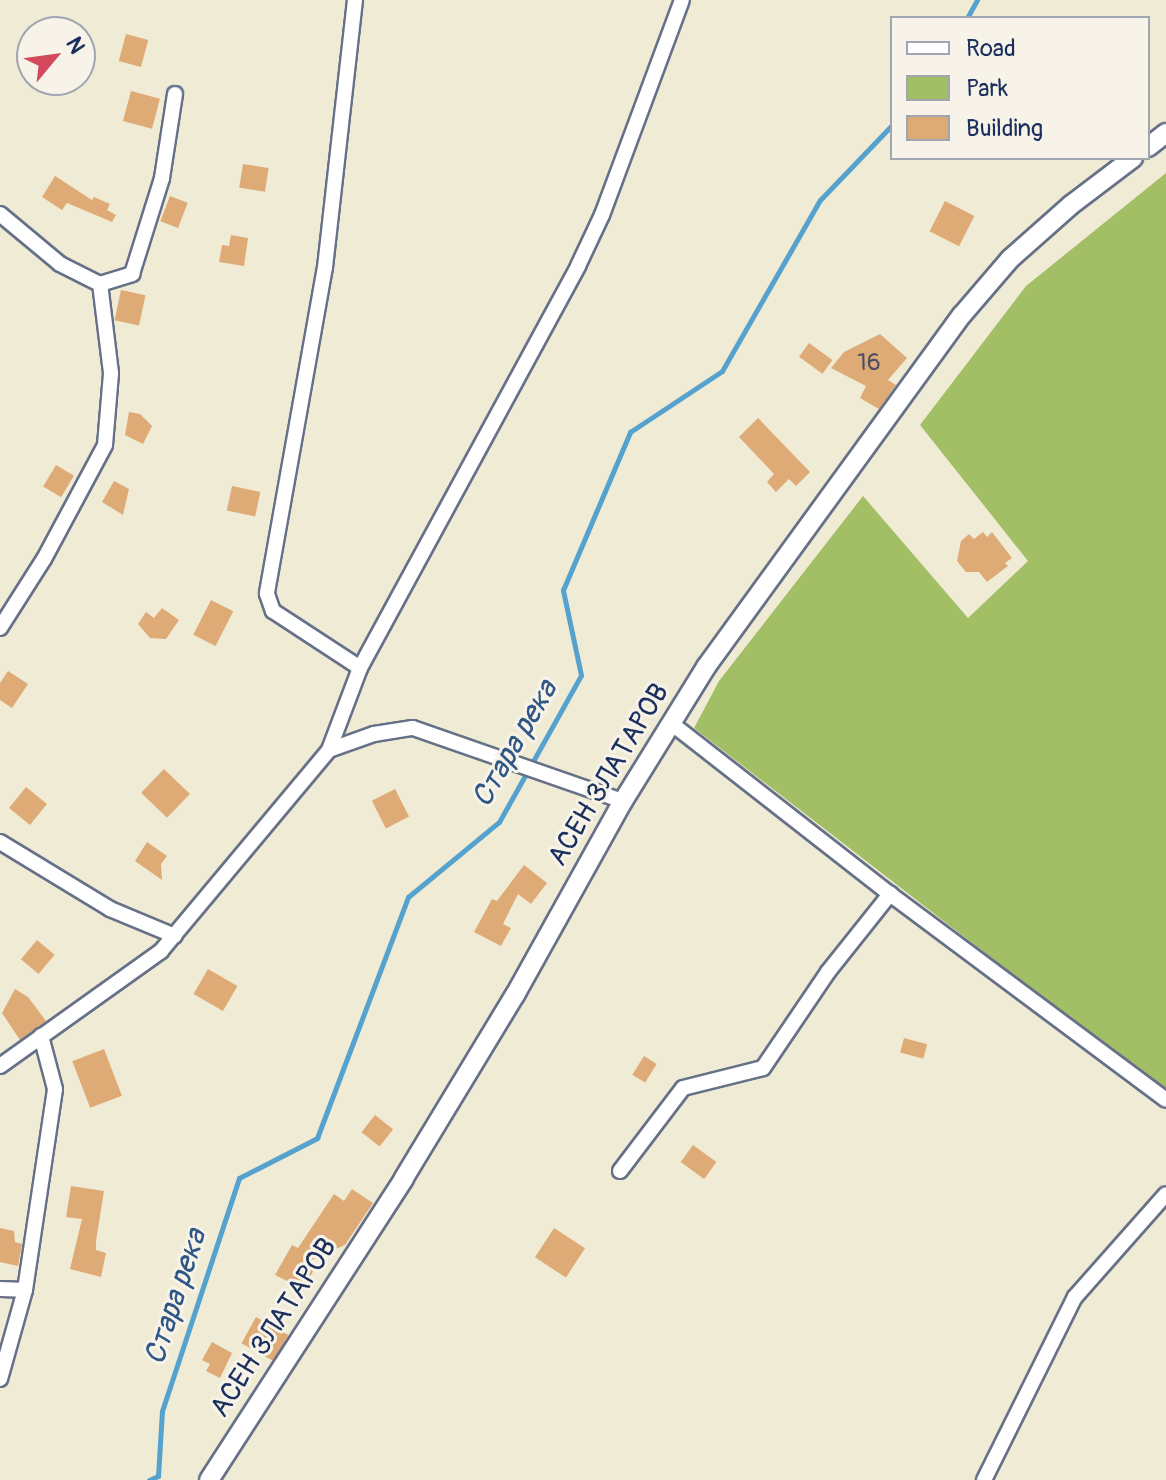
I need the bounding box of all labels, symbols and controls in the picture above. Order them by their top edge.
north arrow [16,16,96,96]
legend [890,16,1150,160]
text: N [59,32,91,59]
text: Road [966,34,1016,63]
text: Park [966,74,1008,103]
text: Building [966,114,1043,143]
house number: 16 [857,349,881,377]
water label: Стара река [464,674,566,814]
street label: АСЕН ЗЛАТАРОВ [541,678,677,872]
water label: Стара река [137,1225,215,1369]
street label: АСЕН ЗЛАТАРОВ [204,1232,344,1424]

